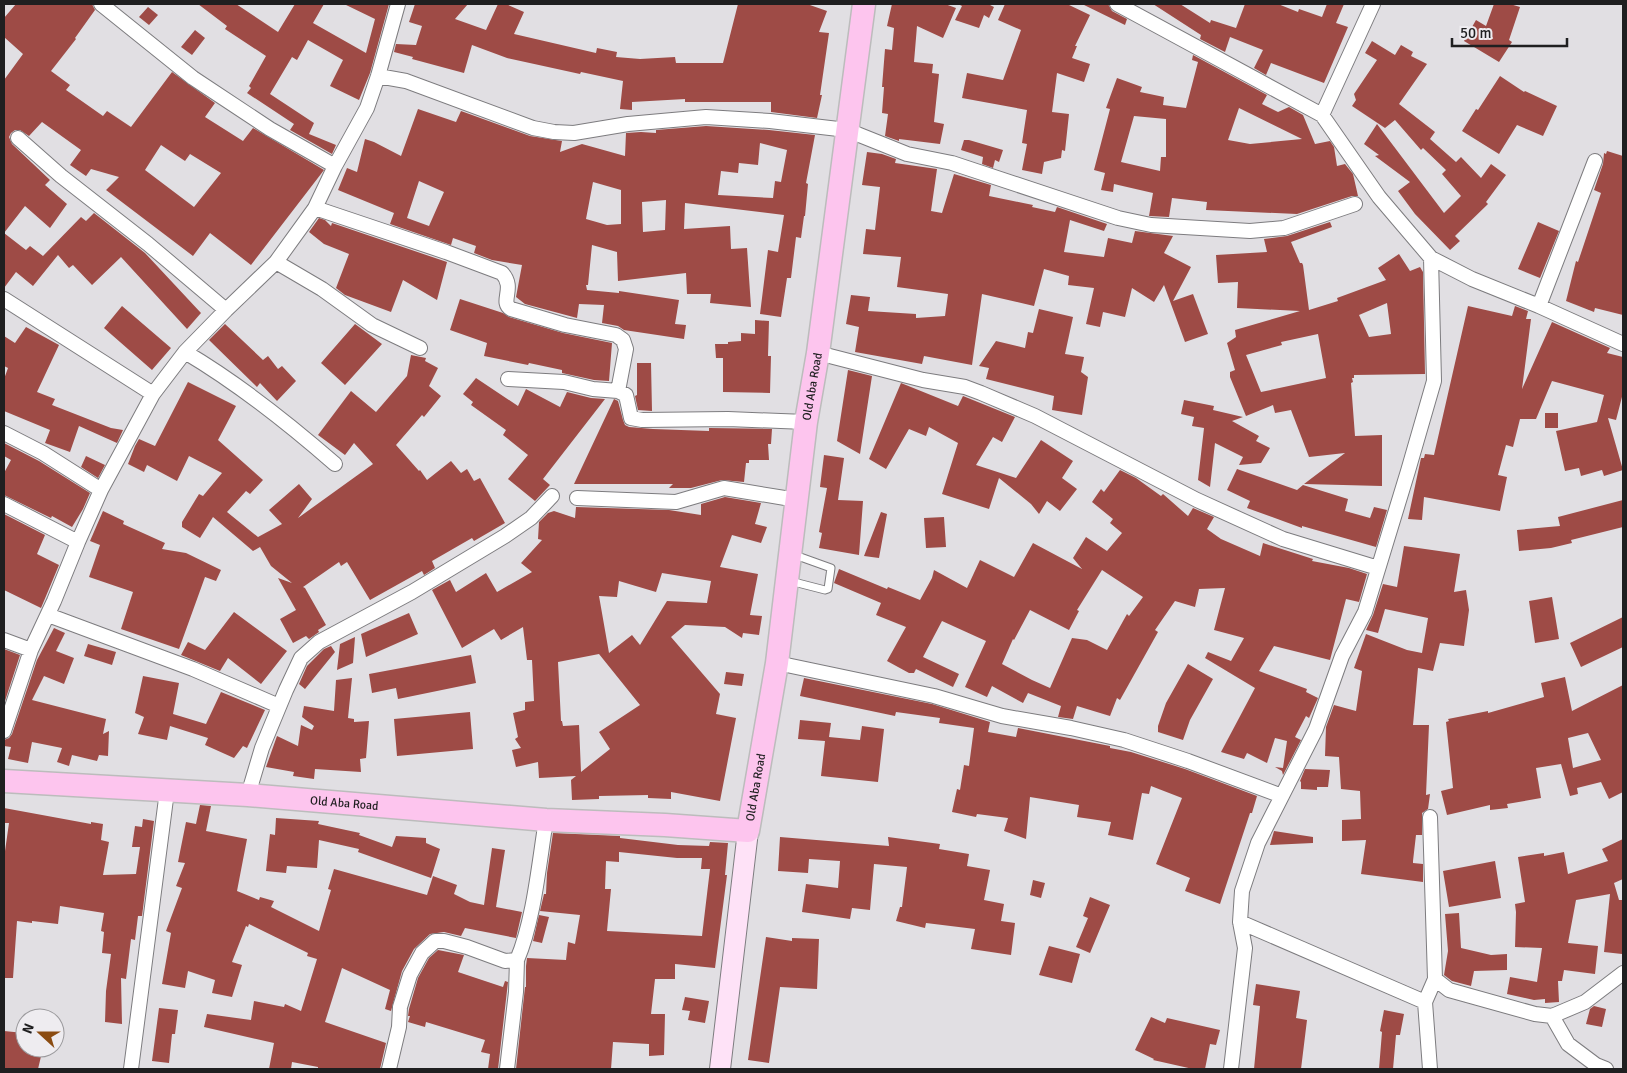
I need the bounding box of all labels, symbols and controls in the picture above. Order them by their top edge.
scale bar [1452,15,1567,47]
text: 50 m [1460,24,1491,42]
street label: Old Aba Road [799,352,826,422]
street label: Old Aba Road [743,752,769,823]
street label: Old Aba Road [309,793,379,814]
north arrow [15,1008,65,1058]
text: N [19,1021,38,1036]

